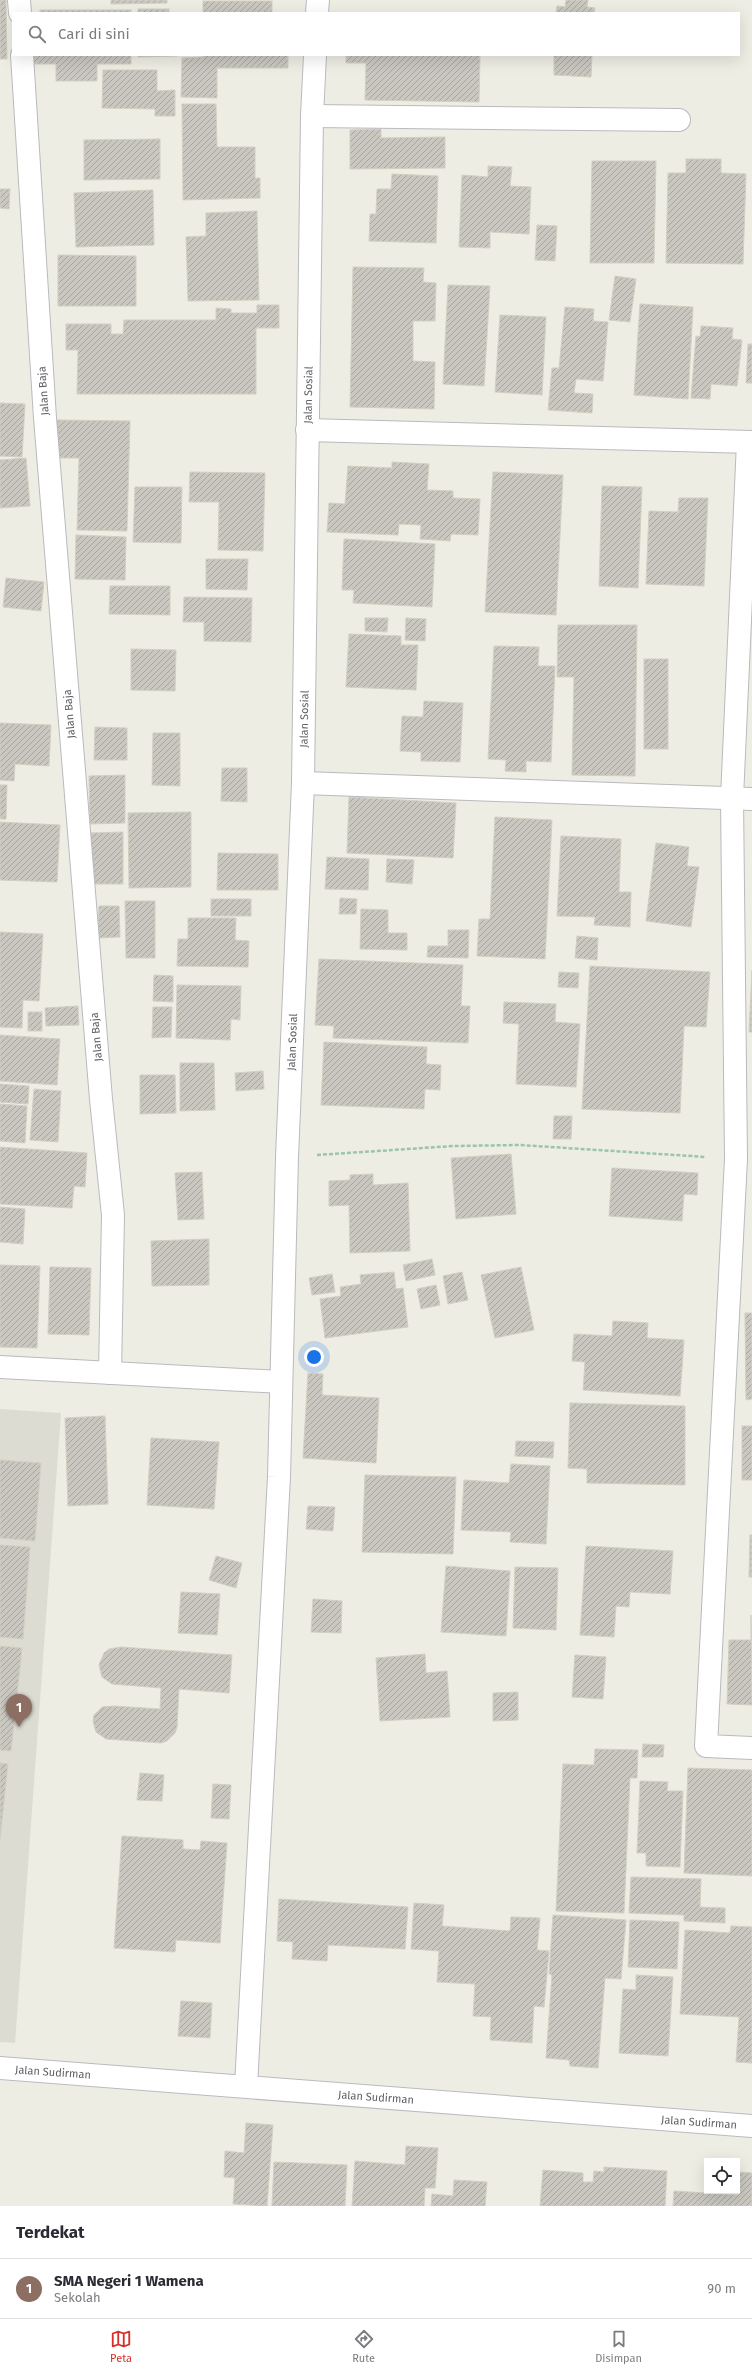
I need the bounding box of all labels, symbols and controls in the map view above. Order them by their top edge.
search box [12,12,740,56]
icon: search [26,23,48,45]
text: Cari di sini [58,25,130,43]
street label: Jalan Baja [35,366,52,416]
street label: Jalan Sosial [301,366,316,424]
street label: Jalan Baja [61,689,78,739]
street label: Jalan Sosial [297,690,312,748]
street label: Jalan Baja [88,1012,105,1062]
street label: Jalan Sosial [285,1013,300,1071]
your location [304,1347,324,1367]
pin: 1 [6,1694,32,1727]
street label: Jalan Sudirman [15,2063,91,2082]
street label: Jalan Sudirman [338,2088,414,2107]
street label: Jalan Sudirman [661,2113,737,2132]
map controls [704,2158,740,2194]
button: locate [704,2158,740,2194]
text: Terdekat [16,2222,85,2243]
text: SMA Negeri 1 Wamena [54,2272,204,2290]
text: 1 [26,2281,32,2296]
text: 90 m [707,2281,736,2296]
text: Sekolah [54,2290,101,2305]
tab: Peta [110,2328,132,2365]
tab: Rute [352,2328,375,2365]
tab: Disimpan [595,2328,642,2365]

